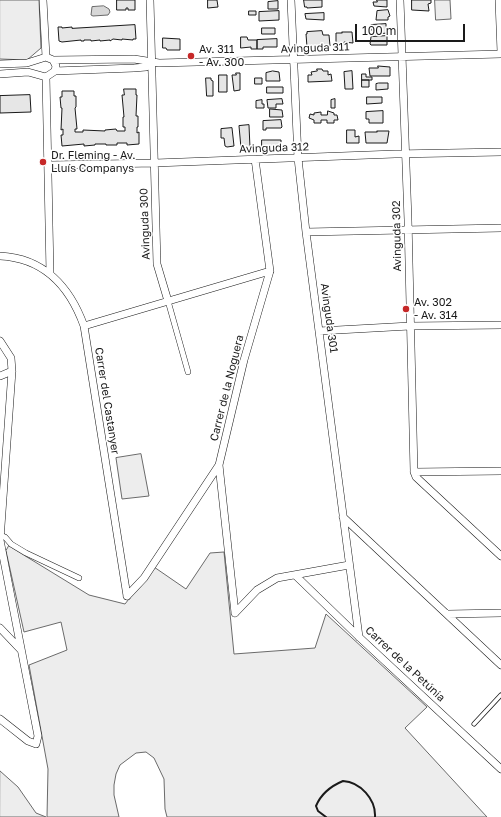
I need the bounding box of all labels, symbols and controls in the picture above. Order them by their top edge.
scale bar [357,16,467,42]
text: 100 m [362,23,396,38]
street label: Avinguda 311 [280,40,350,56]
place label: Av. 311 - Av. 300 [199,43,244,69]
marker: Av. 311 - Av. 300 [186,51,196,61]
street label: Avinguda 312 [239,140,309,156]
place label: Dr. Fleming - Av. Lluís Companys [51,149,135,175]
marker: Dr. Fleming - Av. Lluís Companys [38,157,48,167]
street label: Avinguda 300 [137,188,153,260]
street label: Avinguda 302 [390,200,404,272]
street label: Avinguda 301 [318,282,340,354]
place label: Av. 302 - Av. 314 [414,296,458,322]
marker: Av. 302 - Av. 314 [401,304,411,314]
street label: Carrer de la Noguera [207,333,247,443]
street label: Carrer del Castanyer [92,346,122,456]
street label: Carrer de la Petúnia [362,624,448,704]

